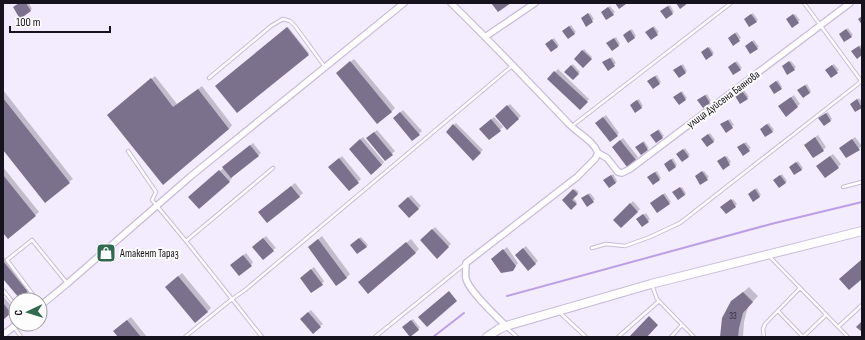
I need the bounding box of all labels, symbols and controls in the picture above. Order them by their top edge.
scale bar [10,8,110,34]
text: 100 m [16,15,41,30]
street label: улица Дуйсена Баянова [684,68,762,131]
shop icon: Атакент Тараз [95,242,117,264]
place label: Атакент Тараз [119,247,179,260]
north arrow [8,292,48,332]
text: С [12,309,25,316]
house number: 33 [729,311,737,322]

